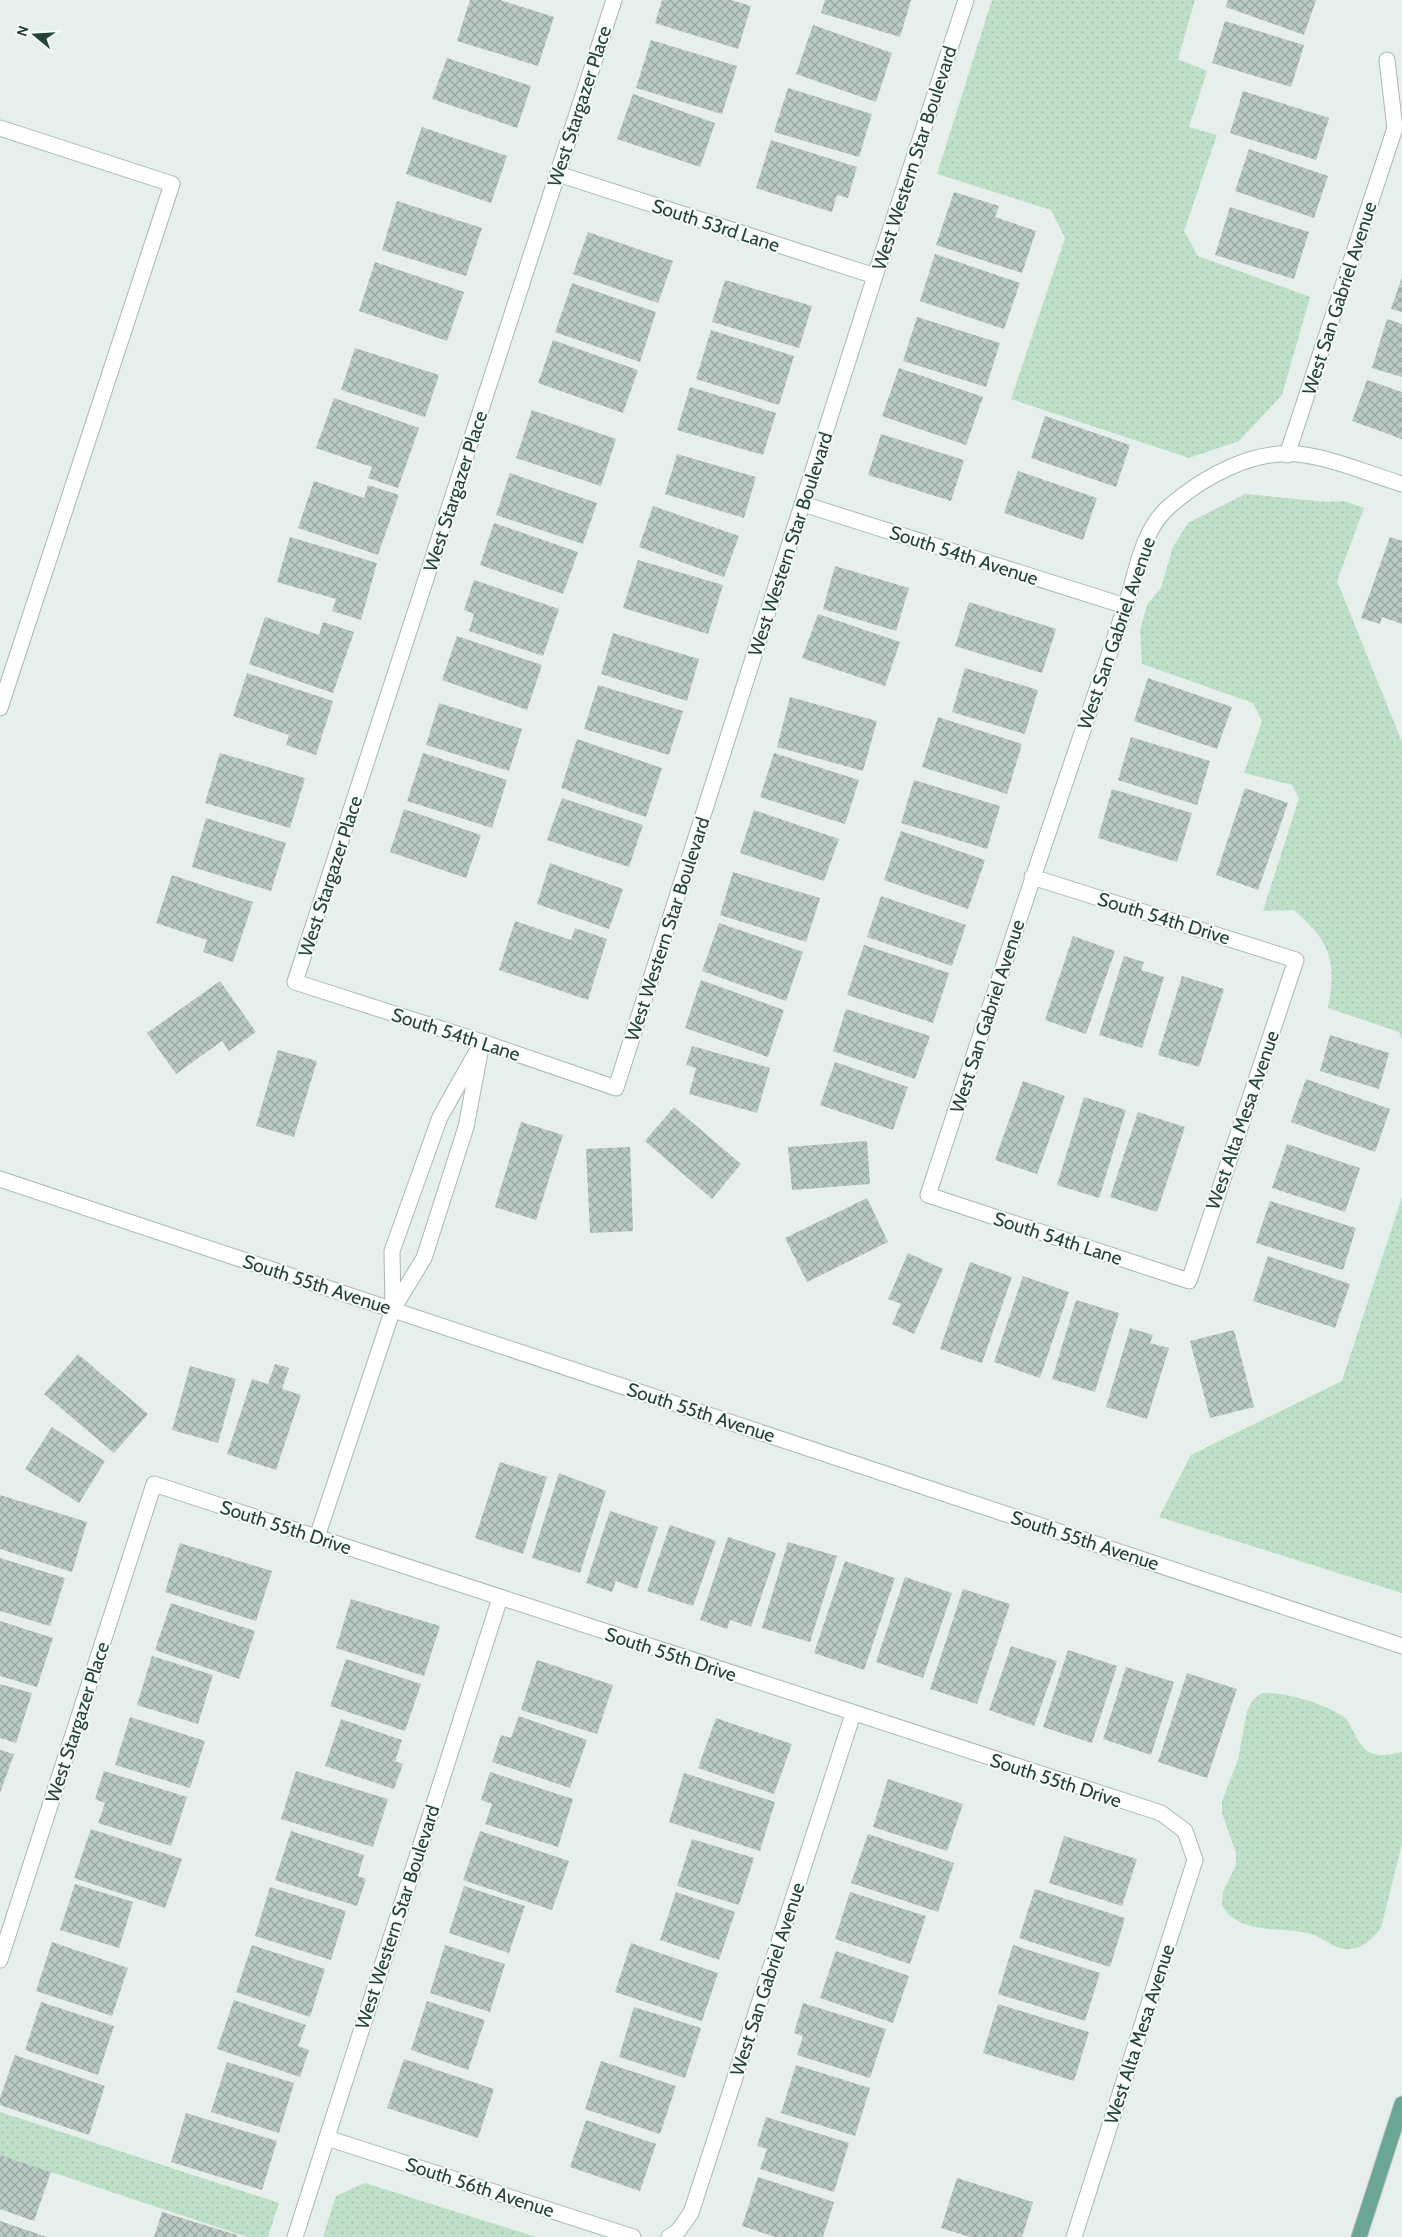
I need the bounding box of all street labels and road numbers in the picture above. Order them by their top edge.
street label: West Stargazer Place [543,23,616,189]
street label: West Western Star Boulevard [867,43,962,273]
street label: South 53rd Lane [649,194,783,257]
street label: West San Gabriel Avenue [1297,198,1382,398]
street label: West Stargazer Place [419,408,492,574]
street label: West Western Star Boulevard [743,429,838,659]
street label: South 54th Avenue [887,521,1041,590]
street label: West San Gabriel Avenue [1073,534,1160,732]
street label: West Stargazer Place [294,793,367,959]
street label: West Western Star Boulevard [620,814,715,1044]
street label: South 54th Drive [1095,887,1233,950]
street label: West San Gabriel Avenue [945,916,1030,1116]
street label: South 54th Lane [389,1003,523,1066]
street label: West Alta Mesa Avenue [1201,1027,1284,1213]
street label: South 54th Lane [991,1207,1125,1270]
street label: South 55th Avenue [240,1250,394,1319]
street label: South 55th Avenue [624,1378,778,1447]
street label: South 55th Drive [217,1495,355,1560]
street label: South 55th Avenue [1008,1506,1162,1575]
street label: South 55th Drive [602,1622,740,1687]
street label: West Stargazer Place [41,1639,114,1805]
street label: South 55th Drive [987,1748,1125,1813]
street label: West Western Star Boulevard [350,1802,445,2032]
street label: West San Gabriel Avenue [725,1879,810,2079]
street label: West Alta Mesa Avenue [1100,1941,1179,2127]
street label: South 56th Avenue [403,2153,557,2222]

